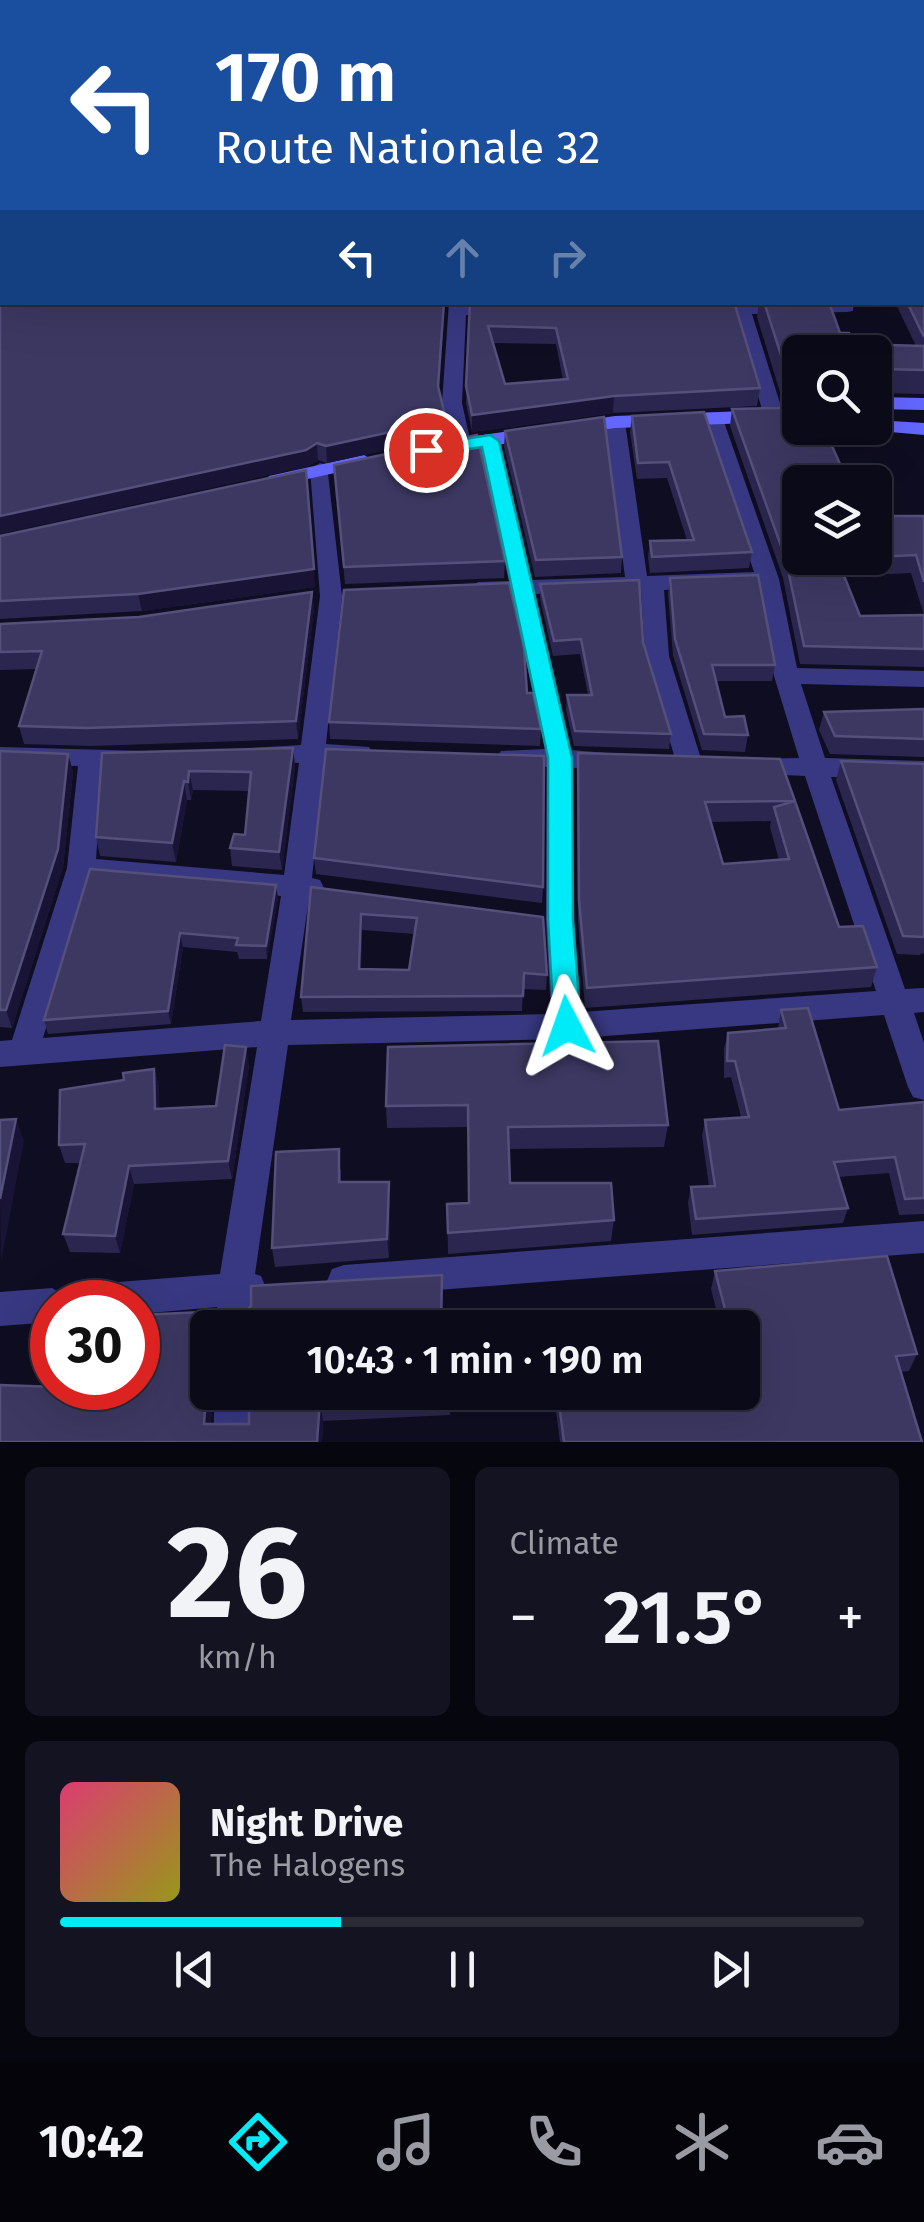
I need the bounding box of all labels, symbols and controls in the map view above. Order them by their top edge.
text: 170 m [215,36,396,120]
icon: left [50,40,180,170]
text: Route Nationale 32 [215,121,601,175]
icon: left [330,230,385,285]
icon: ahead [435,230,490,285]
icon: right [540,230,595,285]
map controls [782,335,892,575]
button: search [782,335,892,445]
pin [384,408,469,493]
icon: arrive [399,423,454,478]
button: layers [782,465,892,575]
position arrow [515,974,619,1078]
speed limit sign: 30 [30,1280,160,1410]
text: 10:43 · 1 min · 190 m [306,1337,644,1383]
text: 26 [167,1495,308,1651]
text: Climate [510,1524,619,1562]
text: 21.5° [603,1573,771,1663]
text: − [510,1585,537,1651]
text: + [837,1585,864,1651]
text: km/h [198,1638,277,1676]
text: Night Drive [210,1800,403,1846]
text: The Halogens [210,1846,405,1884]
icon: previous [167,1942,222,1997]
icon: pause [435,1942,490,1997]
icon: next [703,1942,758,1997]
icon: directions [223,2107,293,2177]
icon: music [371,2107,441,2177]
icon: phone [519,2107,589,2177]
icon: climate [667,2107,737,2177]
icon: car [815,2107,885,2177]
text: 10:42 [39,2115,145,2169]

